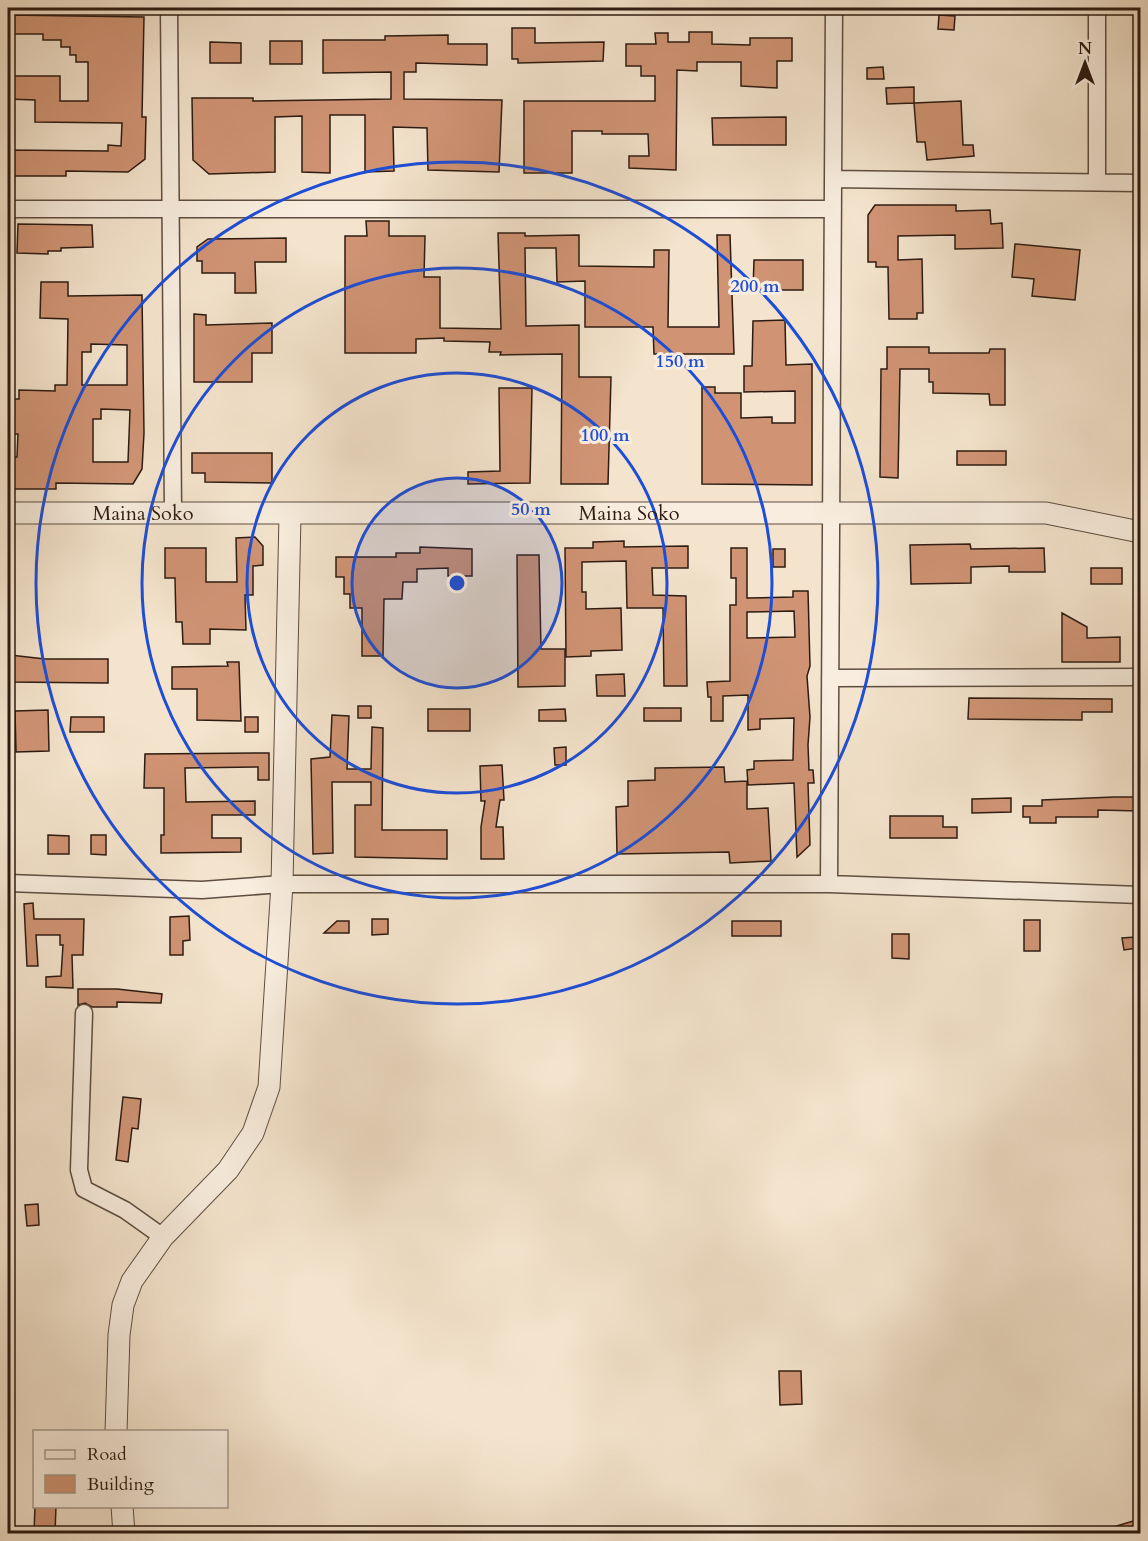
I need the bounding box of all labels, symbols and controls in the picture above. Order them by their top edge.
north arrow [1055,33,1115,93]
text: N [1078,38,1092,60]
text: 200 m [730,274,780,299]
text: 150 m [655,349,705,374]
text: 100 m [580,423,630,448]
text: 50 m [511,497,551,522]
street label: Maina Soko [93,500,194,527]
street label: Maina Soko [579,500,680,527]
centre of rings [447,573,467,593]
legend [33,1430,228,1508]
text: Road [87,1442,127,1467]
text: Building [87,1472,155,1497]

